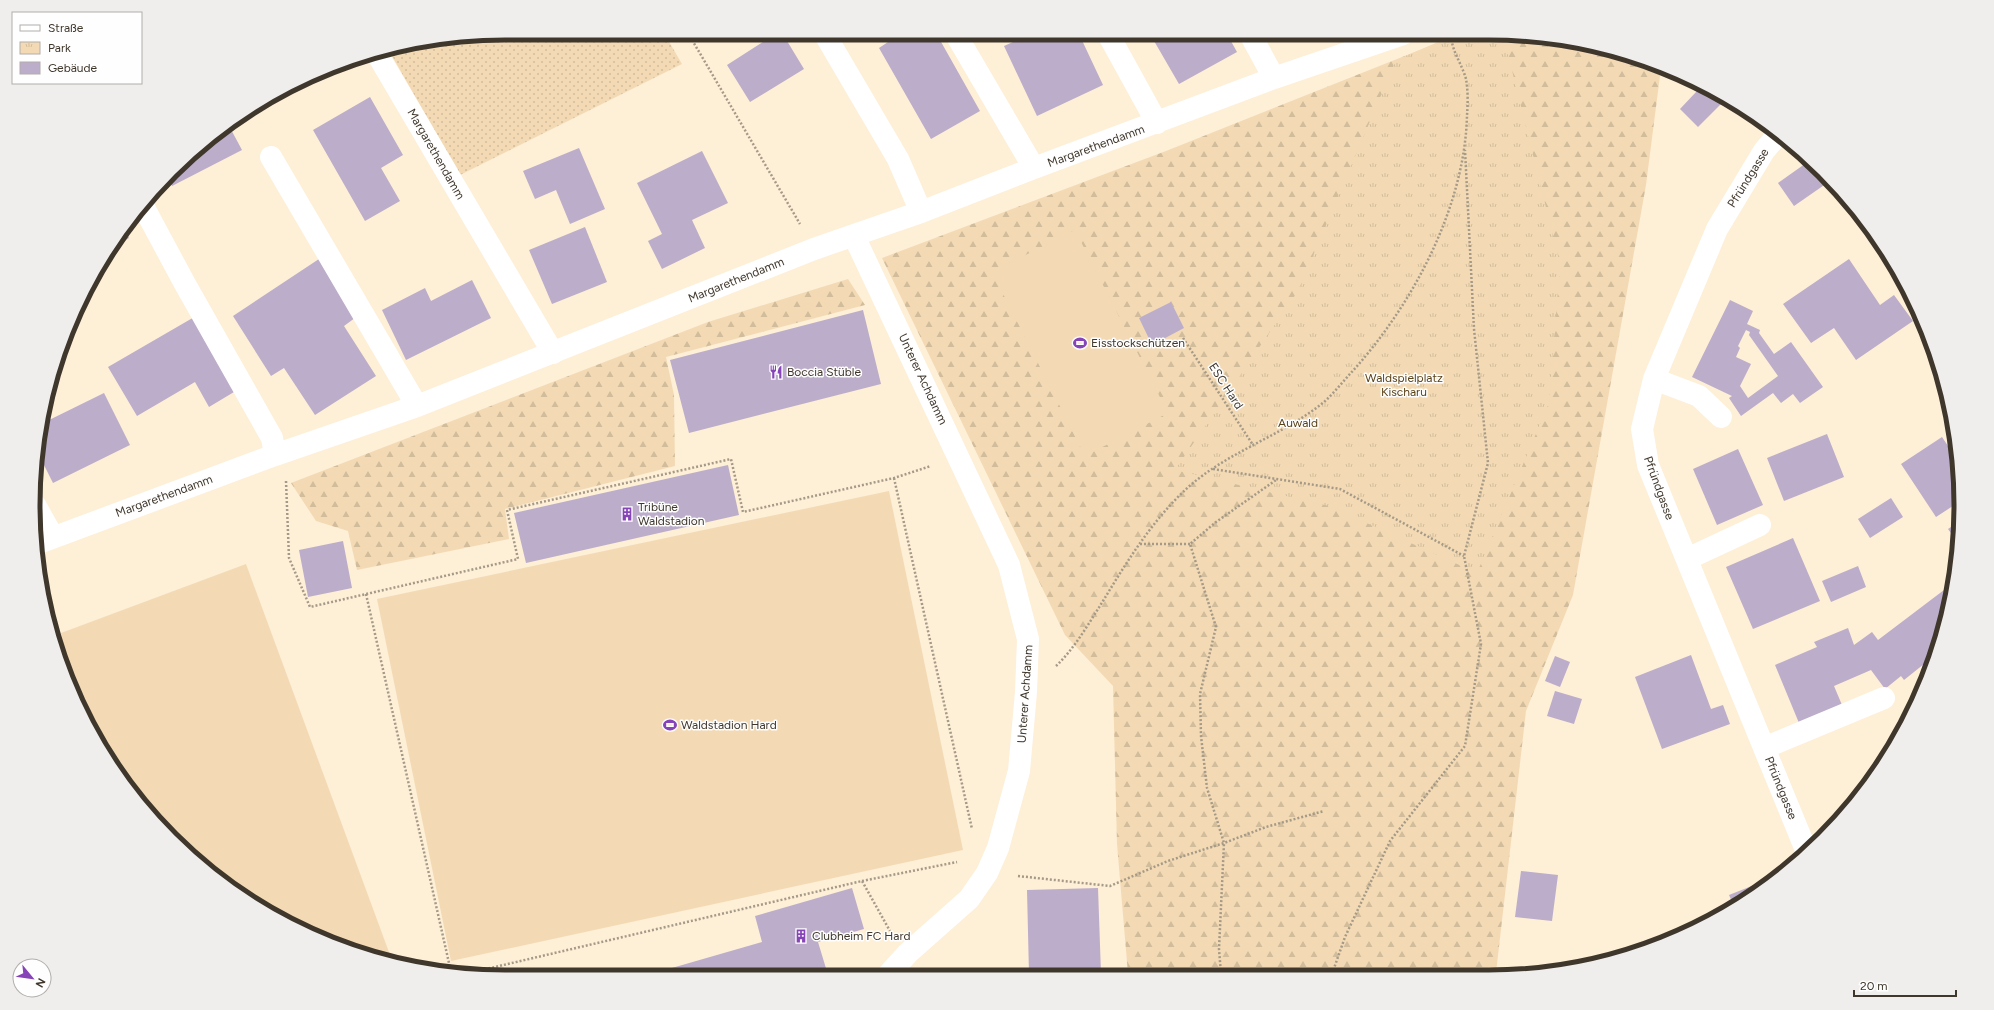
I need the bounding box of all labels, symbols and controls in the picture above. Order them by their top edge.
legend [12,12,142,84]
text: Straße [48,21,84,35]
text: Park [48,41,71,55]
text: Gebäude [48,61,98,75]
street label: Margarethendamm [404,106,468,202]
street label: Margarethendamm [1046,122,1146,170]
street label: Pfründgasse [1724,146,1772,210]
street label: Margarethendamm [686,254,786,306]
street label: Unterer Achdamm [896,331,950,427]
sports icon: Eisstockschützen [1072,335,1088,351]
place label: Eisstockschützen [1091,336,1185,350]
street label: ESC Hard [1206,360,1246,412]
restaurant icon: Boccia Stüble [768,364,784,380]
place label: Boccia Stüble [787,365,861,379]
park label: Waldspielplatz Kischaru [1365,371,1443,399]
park label: Auwald [1278,416,1318,430]
street label: Pfründgasse [1641,454,1677,522]
street label: Margarethendamm [114,472,214,520]
place label: Tribüne Waldstadion [638,500,705,528]
building icon: Tribüne Waldstadion [619,506,635,522]
street label: Unterer Achdamm [1015,644,1035,744]
sports icon: Waldstadion Hard [662,717,678,733]
place label: Waldstadion Hard [681,718,777,732]
street label: Pfründgasse [1762,754,1800,822]
building icon: Clubheim FC Hard [793,928,809,944]
place label: Clubheim FC Hard [812,929,911,943]
north arrow [12,958,52,998]
scale bar [1854,972,1956,998]
text: N [33,976,48,989]
text: 20 m [1860,979,1888,993]

